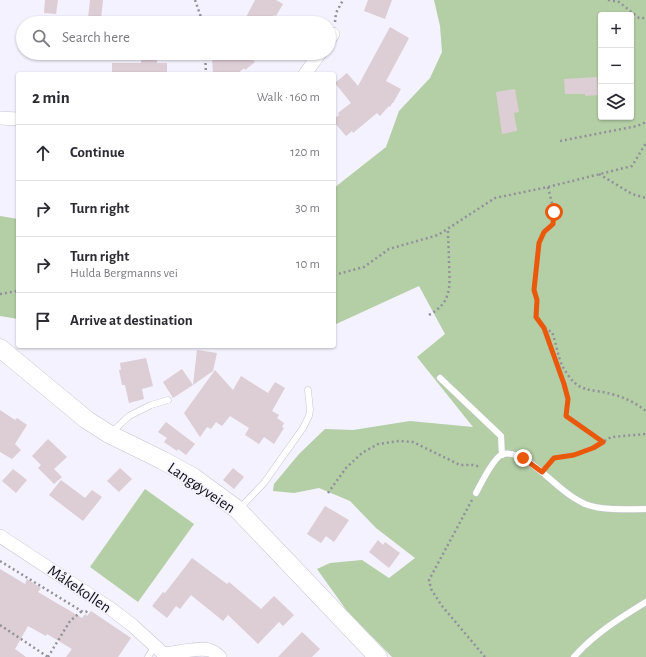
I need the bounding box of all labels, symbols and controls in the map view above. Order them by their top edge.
map controls [598,12,634,120]
button: + [598,12,634,48]
search box [16,16,336,60]
icon: search [30,27,52,49]
text: Search here [62,30,130,45]
button: − [598,48,634,84]
button: layers [598,84,634,120]
text: 2 min [32,89,70,106]
text: Walk · 160 m [257,91,320,104]
icon: ahead [32,142,54,164]
text: Continue [70,145,125,160]
text: 120 m [290,146,320,159]
icon: right [32,198,54,220]
text: Turn right [70,201,129,216]
text: 30 m [295,202,320,215]
route start [545,203,563,221]
text: Turn right [70,249,129,264]
icon: right [32,254,54,276]
text: 10 m [296,258,320,271]
text: Hulda Bergmanns vei [70,267,178,280]
icon: arrive [32,310,54,332]
text: Arrive at destination [70,313,193,328]
route end [514,449,532,467]
street label: Langøyveien [164,459,238,517]
street label: Måkekollen [45,562,114,616]

